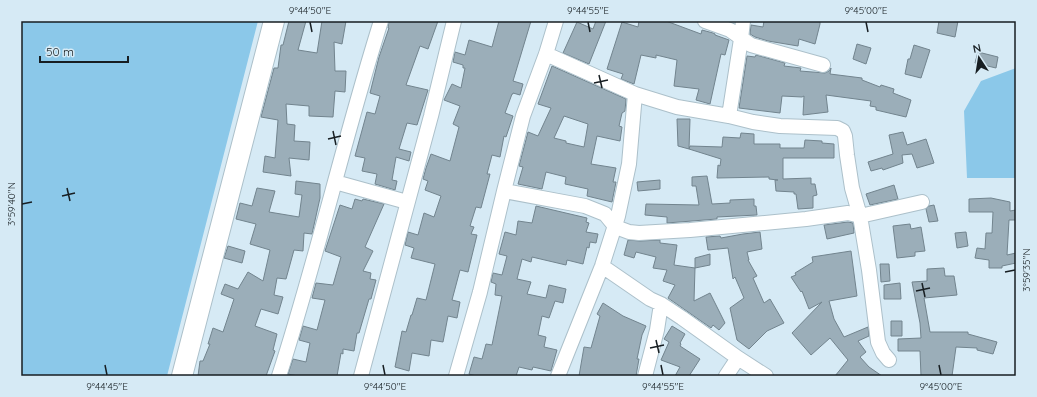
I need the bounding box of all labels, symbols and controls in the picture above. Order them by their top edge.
text: 9°44'50"E [289,4,331,17]
text: 9°44'55"E [567,4,609,17]
text: 9°45'00"E [844,4,888,17]
scale bar [40,38,128,64]
north arrow [959,38,999,78]
text: N [972,41,982,56]
text: 50 m [46,44,74,59]
text: 3°59'40"N [5,182,18,226]
text: 3°59'35"N [1020,248,1033,292]
text: 9°44'45"E [86,380,128,393]
text: 9°44'50"E [364,380,406,393]
text: 9°44'55"E [642,380,684,393]
text: 9°45'00"E [919,380,963,393]

